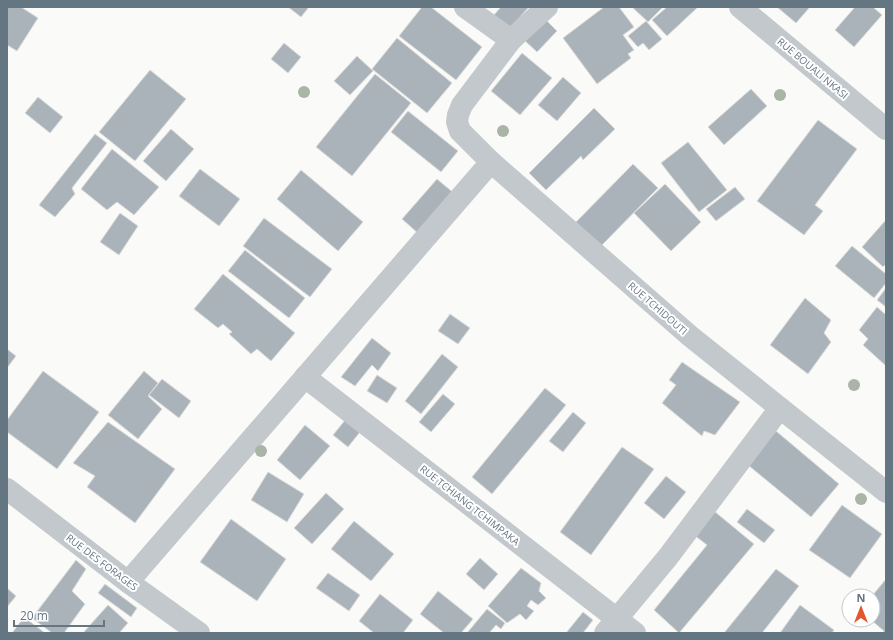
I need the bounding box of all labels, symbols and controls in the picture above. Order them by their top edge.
street label: RUE BOUALI NKASI [775,34,851,102]
street label: RUE TCHIDOUTI [625,278,691,338]
street label: RUE TCHIANG TCHIMPAKA [417,462,523,549]
street label: RUE DES FORAGES [63,530,141,594]
north arrow [841,588,881,628]
text: N [857,590,865,605]
scale bar [14,602,104,628]
text: 20 m [20,607,48,624]

